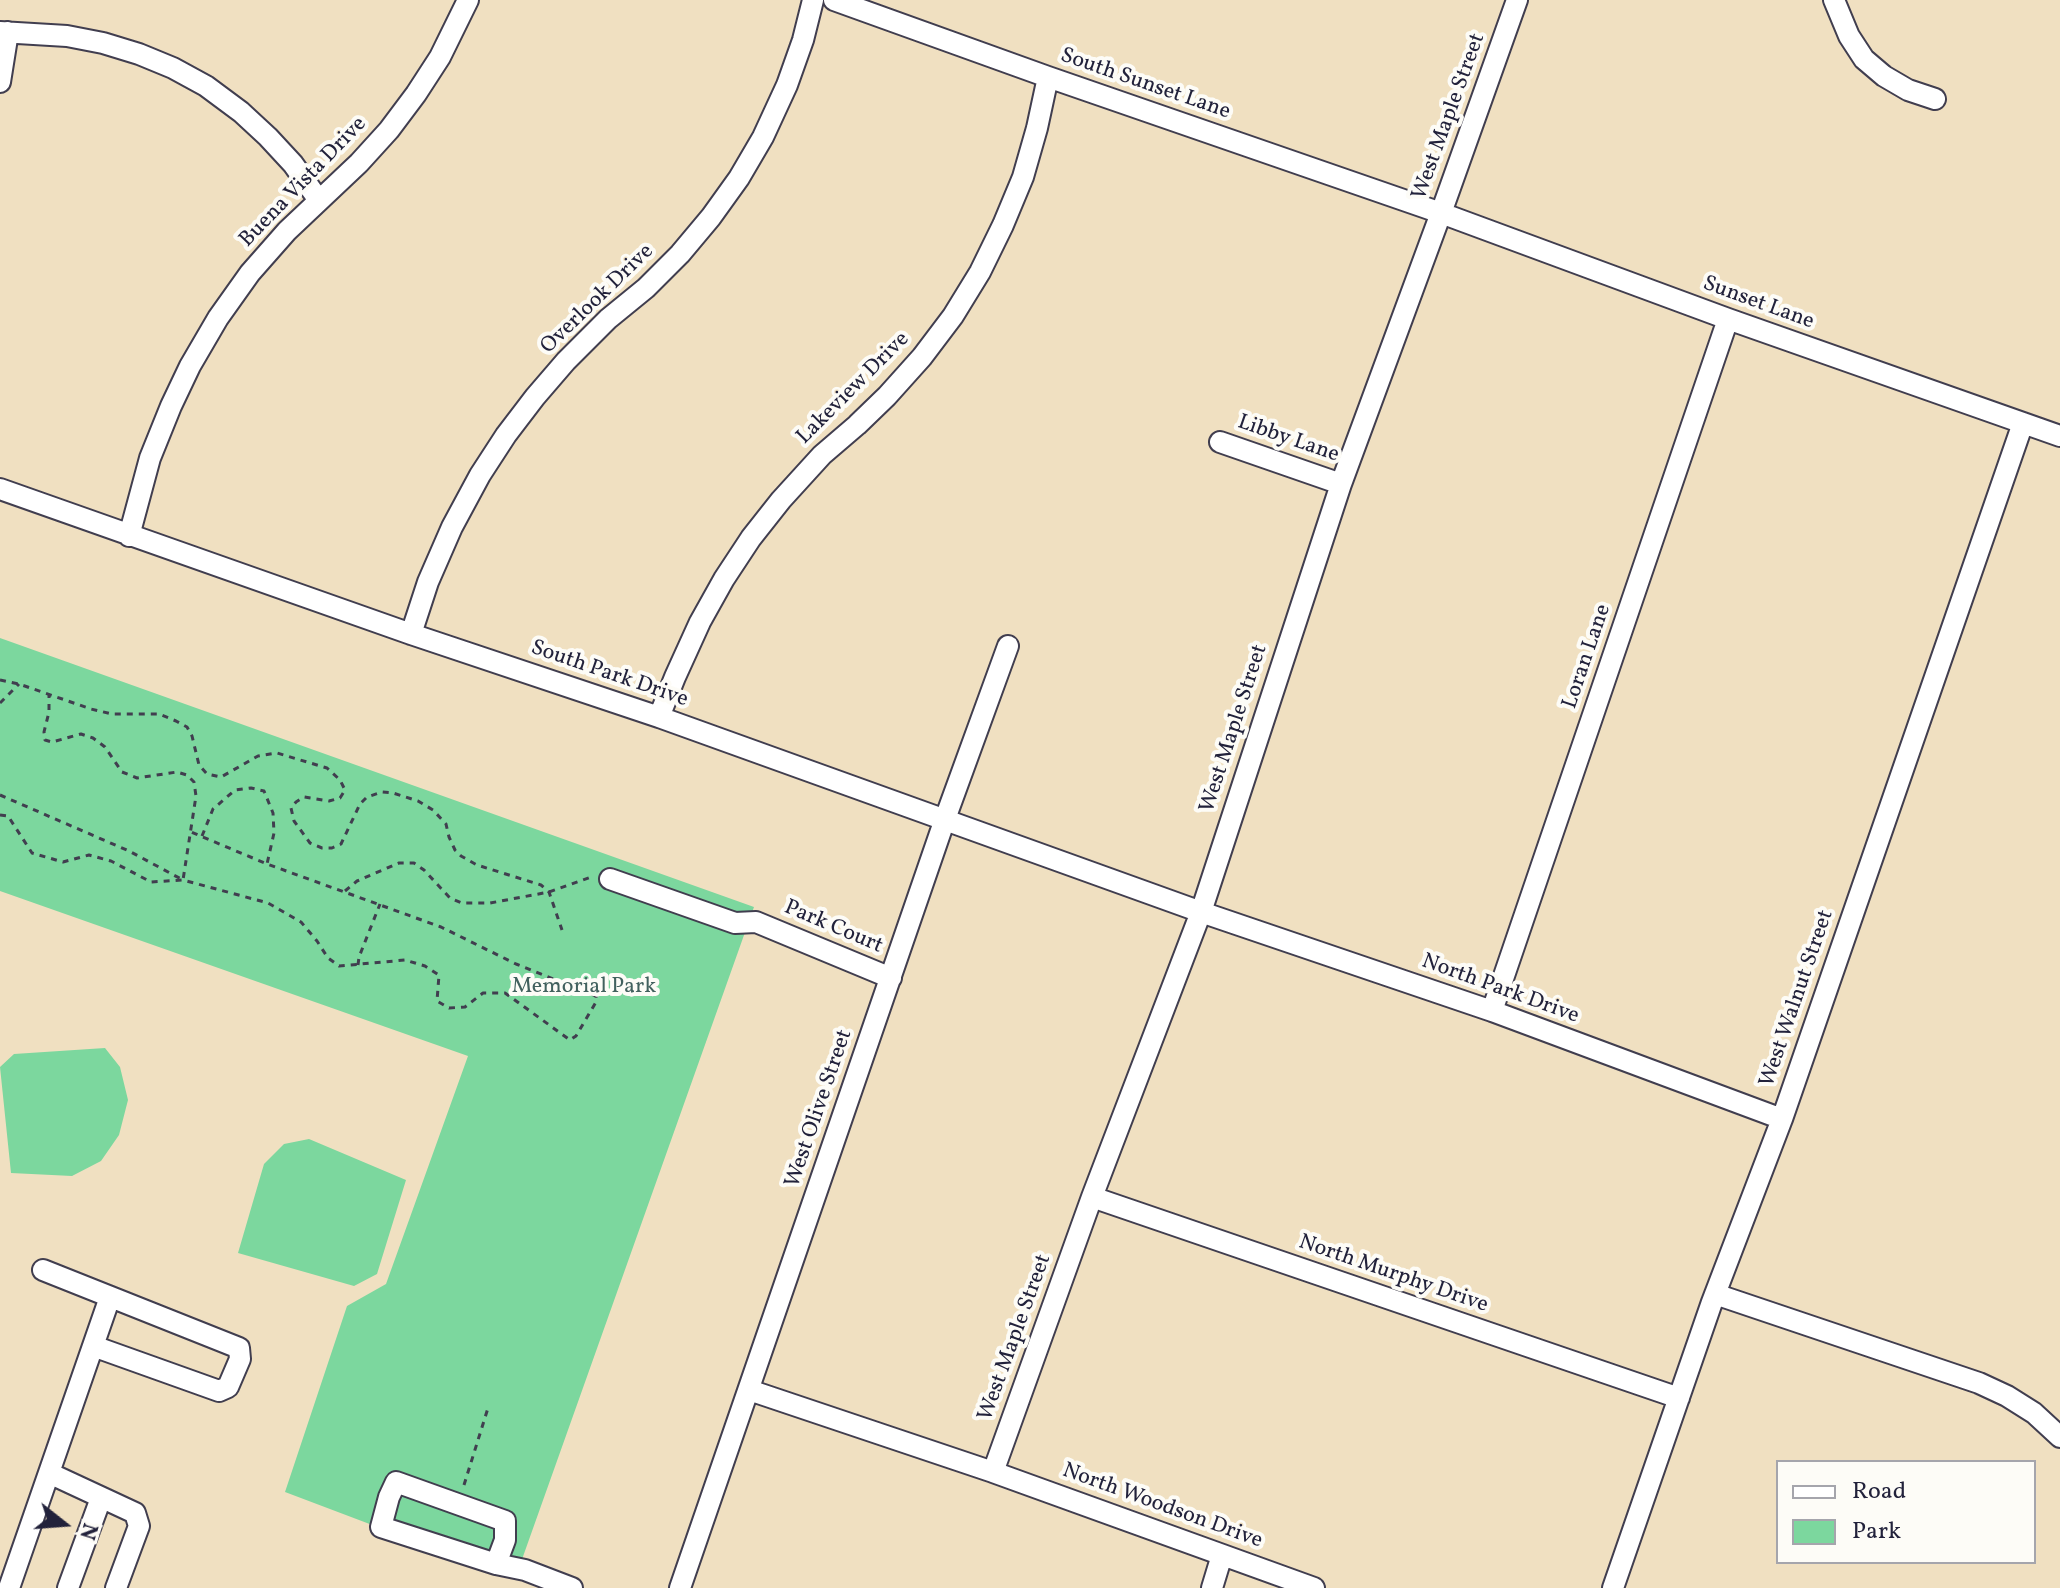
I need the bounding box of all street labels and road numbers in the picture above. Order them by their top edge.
street label: West Maple Street [1408,30,1492,204]
street label: South Sunset Lane [1057,44,1233,126]
street label: Buena Vista Drive [235,112,373,254]
street label: Overlook Drive [536,239,660,361]
street label: Sunset Lane [1699,272,1817,336]
street label: Lakeview Drive [792,327,916,451]
street label: Libby Lane [1234,410,1342,470]
street label: Loran Lane [1558,601,1618,713]
street label: South Park Drive [527,636,691,714]
street label: West Maple Street [1195,642,1275,816]
street label: Park Court [780,895,886,961]
street label: West Walnut Street [1755,907,1841,1091]
street label: North Park Drive [1418,949,1582,1031]
street label: West Olive Street [781,1026,859,1192]
street label: North Murphy Drive [1295,1230,1491,1320]
street label: West Maple Street [974,1251,1058,1425]
street label: North Woodson Drive [1058,1459,1266,1555]

